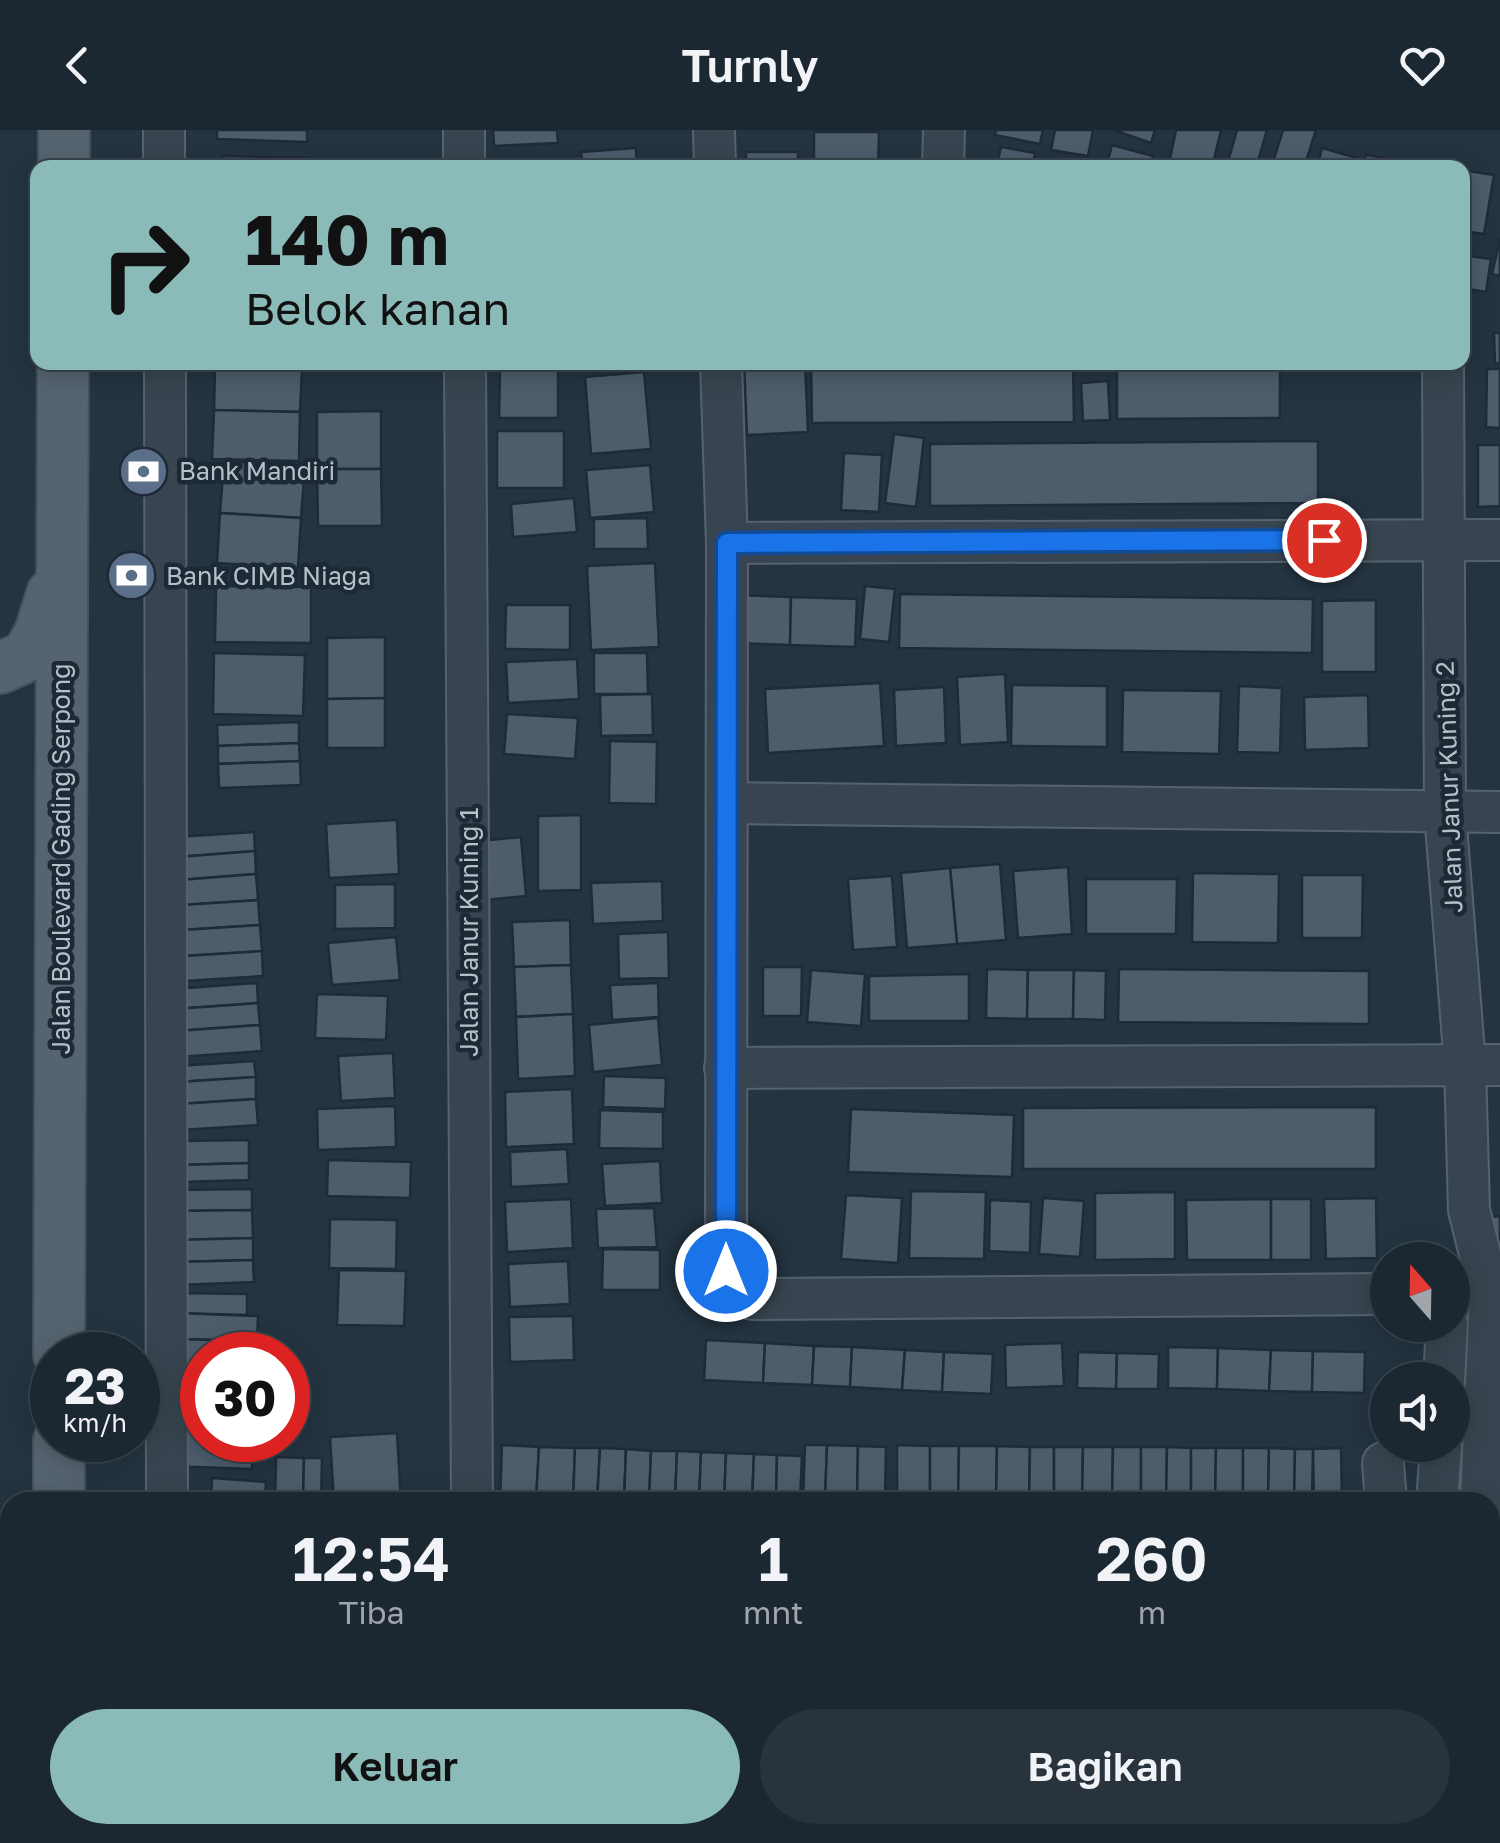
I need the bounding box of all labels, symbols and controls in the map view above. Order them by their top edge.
icon: back [50,38,105,93]
text: Turnly [682,38,818,92]
icon: heart [1395,38,1450,93]
text: 140 m [245,196,449,280]
icon: right [80,200,210,330]
text: Belok kanan [245,281,510,335]
bank icon: Bank Mandiri [118,445,170,497]
place label: Bank Mandiri [179,455,335,486]
pin [1282,498,1367,583]
icon: arrive [1297,513,1352,568]
bank icon: Bank CIMB Niaga [105,550,157,602]
place label: Bank CIMB Niaga [166,560,371,591]
street label: Jalan Janur Kuning 2 [1429,661,1468,913]
street label: Jalan Boulevard Gading Serpong [45,663,76,1055]
street label: Jalan Janur Kuning 1 [453,807,484,1057]
position arrow [674,1219,778,1323]
north arrow [1370,1242,1470,1342]
map controls [1370,1242,1470,1462]
speed limit sign: 30 [180,1332,310,1462]
text: 23 [64,1355,125,1415]
button: sound [1370,1362,1470,1462]
text: km/h [63,1407,127,1438]
text: 12:54 [292,1522,451,1594]
text: 1 [758,1522,788,1594]
text: 260 [1096,1522,1208,1594]
text: Tiba [338,1593,405,1631]
text: mnt [743,1593,804,1631]
text: m [1138,1593,1166,1631]
button: Keluar [50,1709,740,1824]
button: Bagikan [760,1709,1450,1824]

